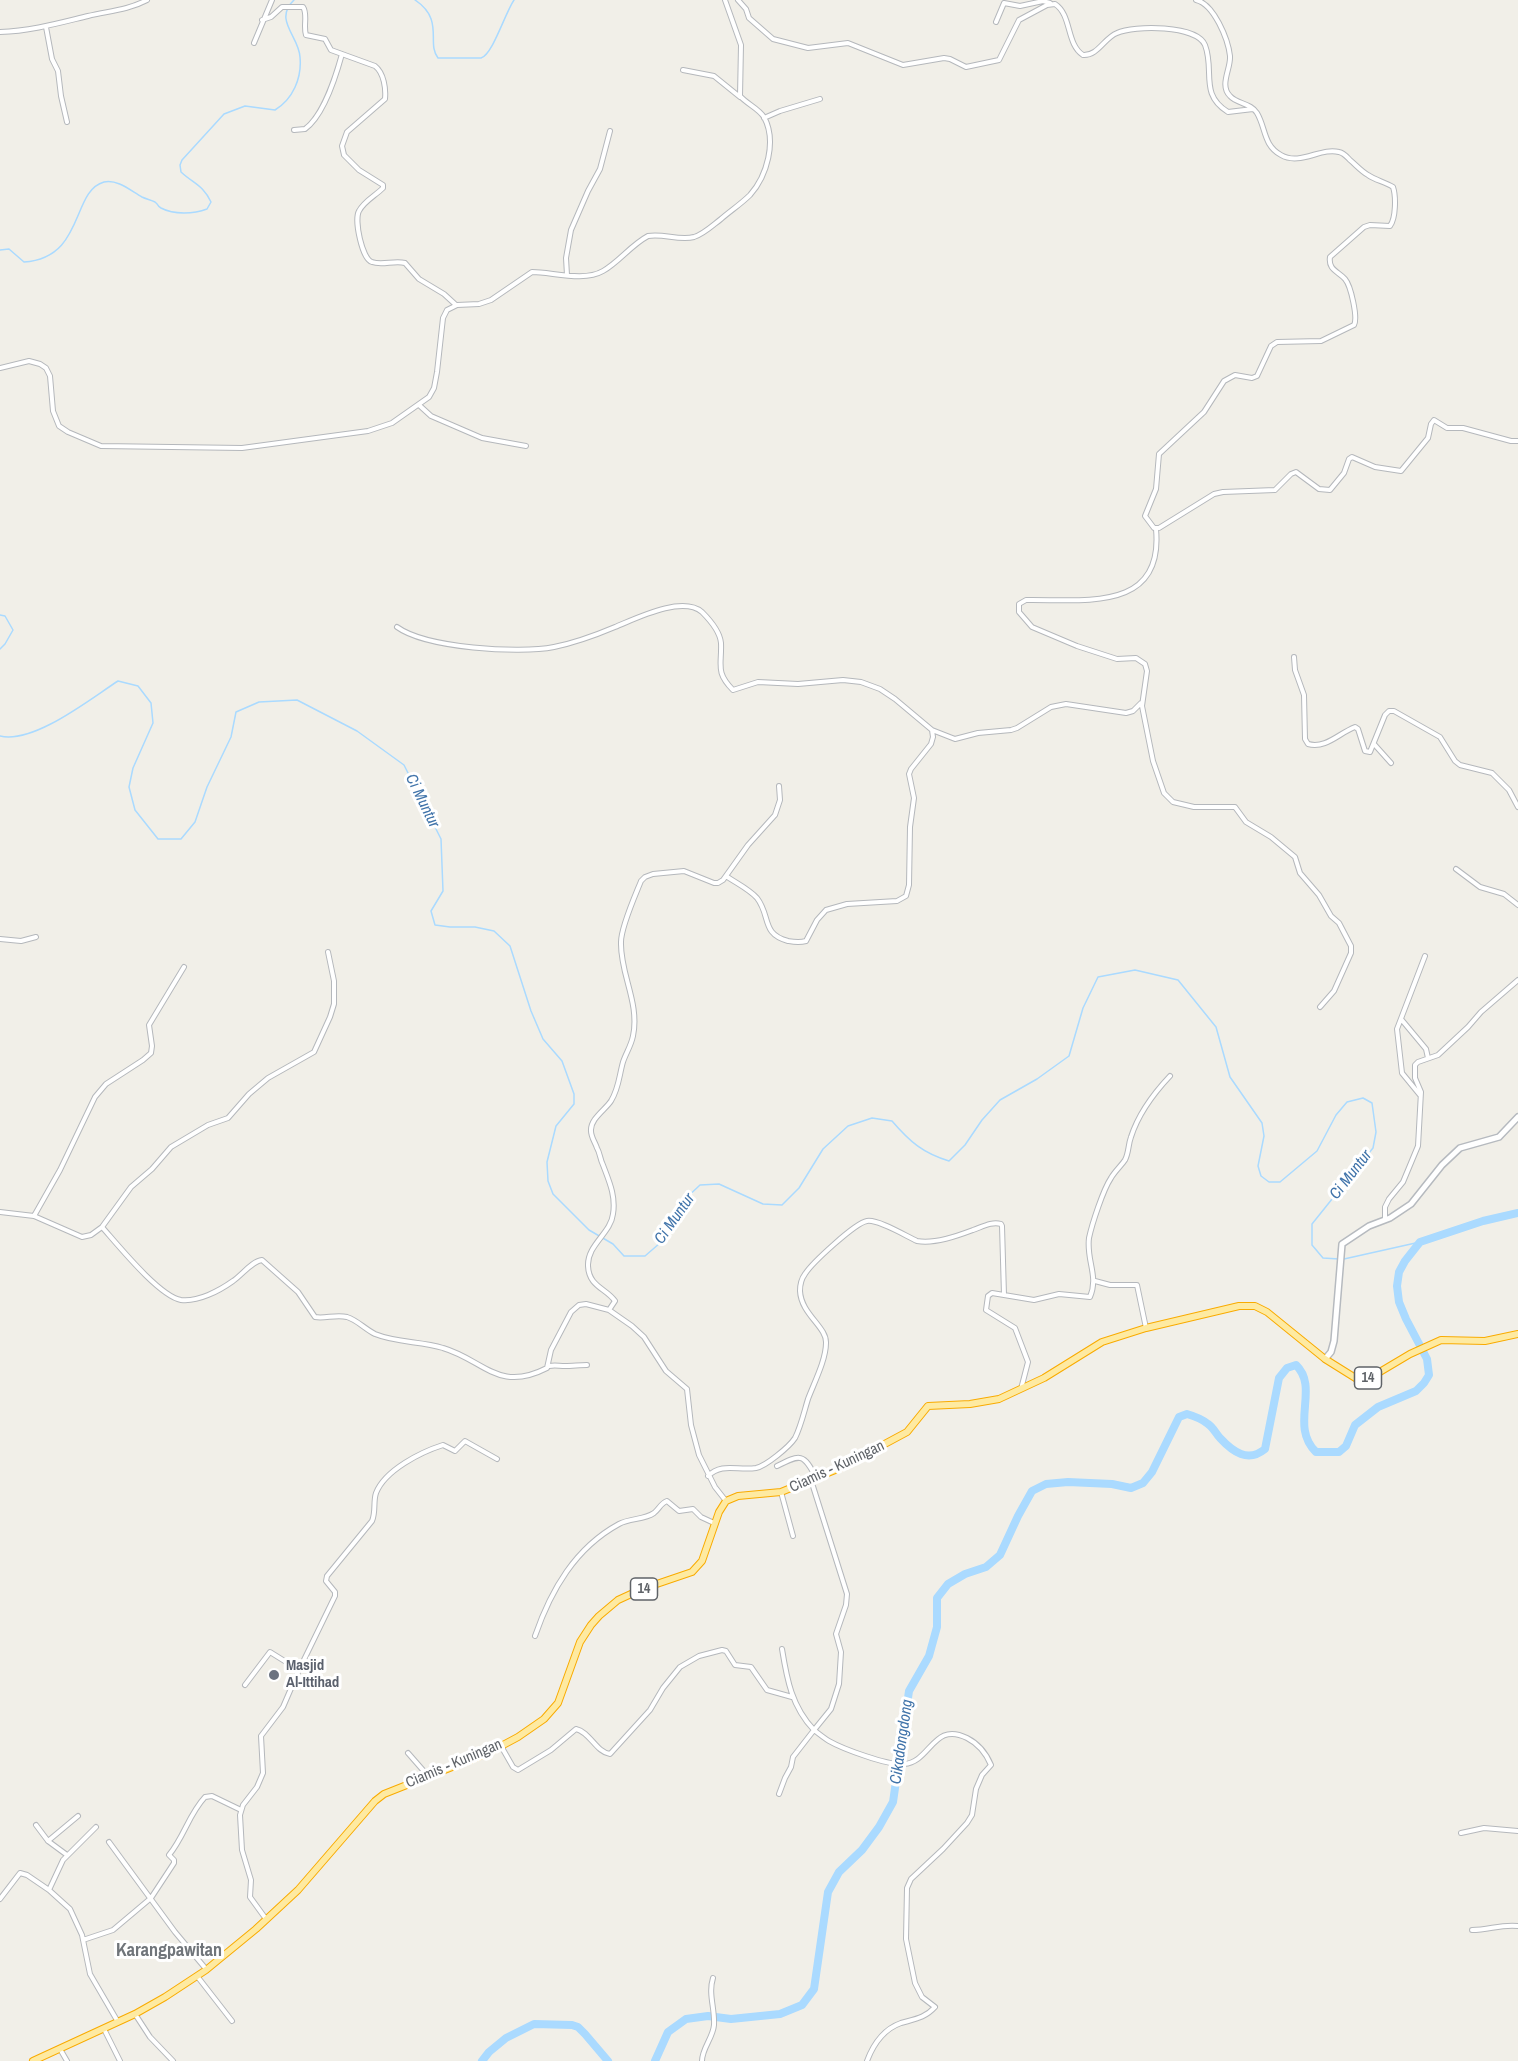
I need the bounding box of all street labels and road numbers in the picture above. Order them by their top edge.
road number: 14 [1354,1367,1382,1389]
street label: Ciamis - Kuningan [787,1437,887,1497]
road number: 14 [630,1578,658,1600]
street label: Ciamis - Kuningan [403,1736,505,1792]

